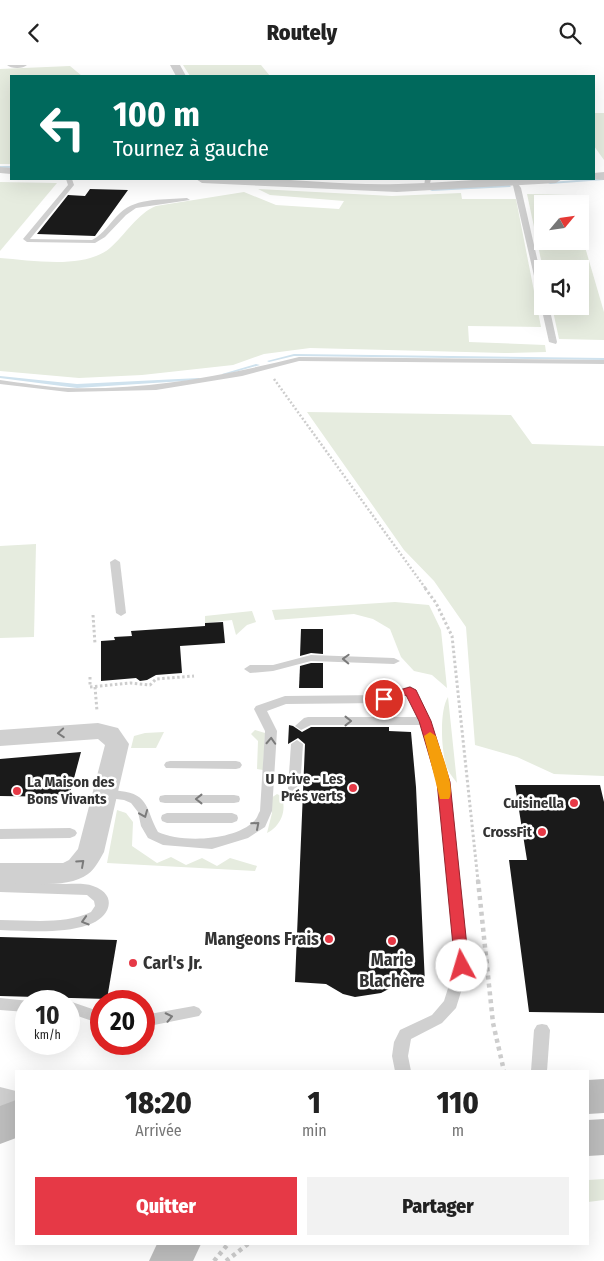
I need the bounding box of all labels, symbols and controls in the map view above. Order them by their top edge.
icon: back [20,19,48,47]
text: Routely [267,19,337,46]
icon: search [556,19,584,47]
text: 100 m [113,93,200,135]
icon: left [30,95,95,160]
text: Tournez à gauche [113,135,269,162]
north arrow [534,195,589,250]
map controls [534,195,589,315]
button: sound [534,260,589,315]
one-way arrow [341,654,349,665]
pin [363,678,405,720]
icon: arrive [370,685,398,713]
one-way arrow [344,716,352,726]
one-way arrow [57,728,65,739]
one-way arrow [265,737,276,745]
place label: U Drive - Les Prés verts [266,770,343,805]
place label: La Maison des Bons Vivants [27,773,115,808]
marker: U Drive - Les Prés verts [347,782,359,794]
marker: La Maison des Bons Vivants [11,785,23,797]
one-way arrow [195,794,203,804]
place label: Cuisinella [503,794,565,812]
marker: Cuisinella [568,797,580,809]
one-way arrow [137,809,148,818]
one-way arrow [250,822,259,831]
place label: CrossFit [483,823,533,841]
marker: CrossFit [536,826,548,838]
one-way arrow [75,860,84,869]
one-way arrow [81,915,89,925]
place label: Mangeons Frais [204,928,319,950]
marker: Mangeons Frais [323,933,335,945]
marker: Marie Blachère [386,935,398,947]
position arrow [435,939,487,991]
place label: Marie Blachère [359,949,425,992]
place label: Carl's Jr. [143,952,202,974]
marker: Carl's Jr. [127,957,139,969]
speed limit sign: 20 [90,990,155,1055]
text: 10 [35,1001,60,1031]
one-way arrow [165,1012,174,1023]
text: km/h [34,1028,61,1042]
text: 18:20 [125,1085,192,1121]
text: 1 [308,1085,321,1121]
text: 110 [437,1085,479,1121]
text: Arrivée [135,1121,182,1140]
text: min [302,1121,327,1140]
text: m [452,1121,464,1140]
button: Quitter [35,1177,297,1235]
button: Partager [307,1177,569,1235]

